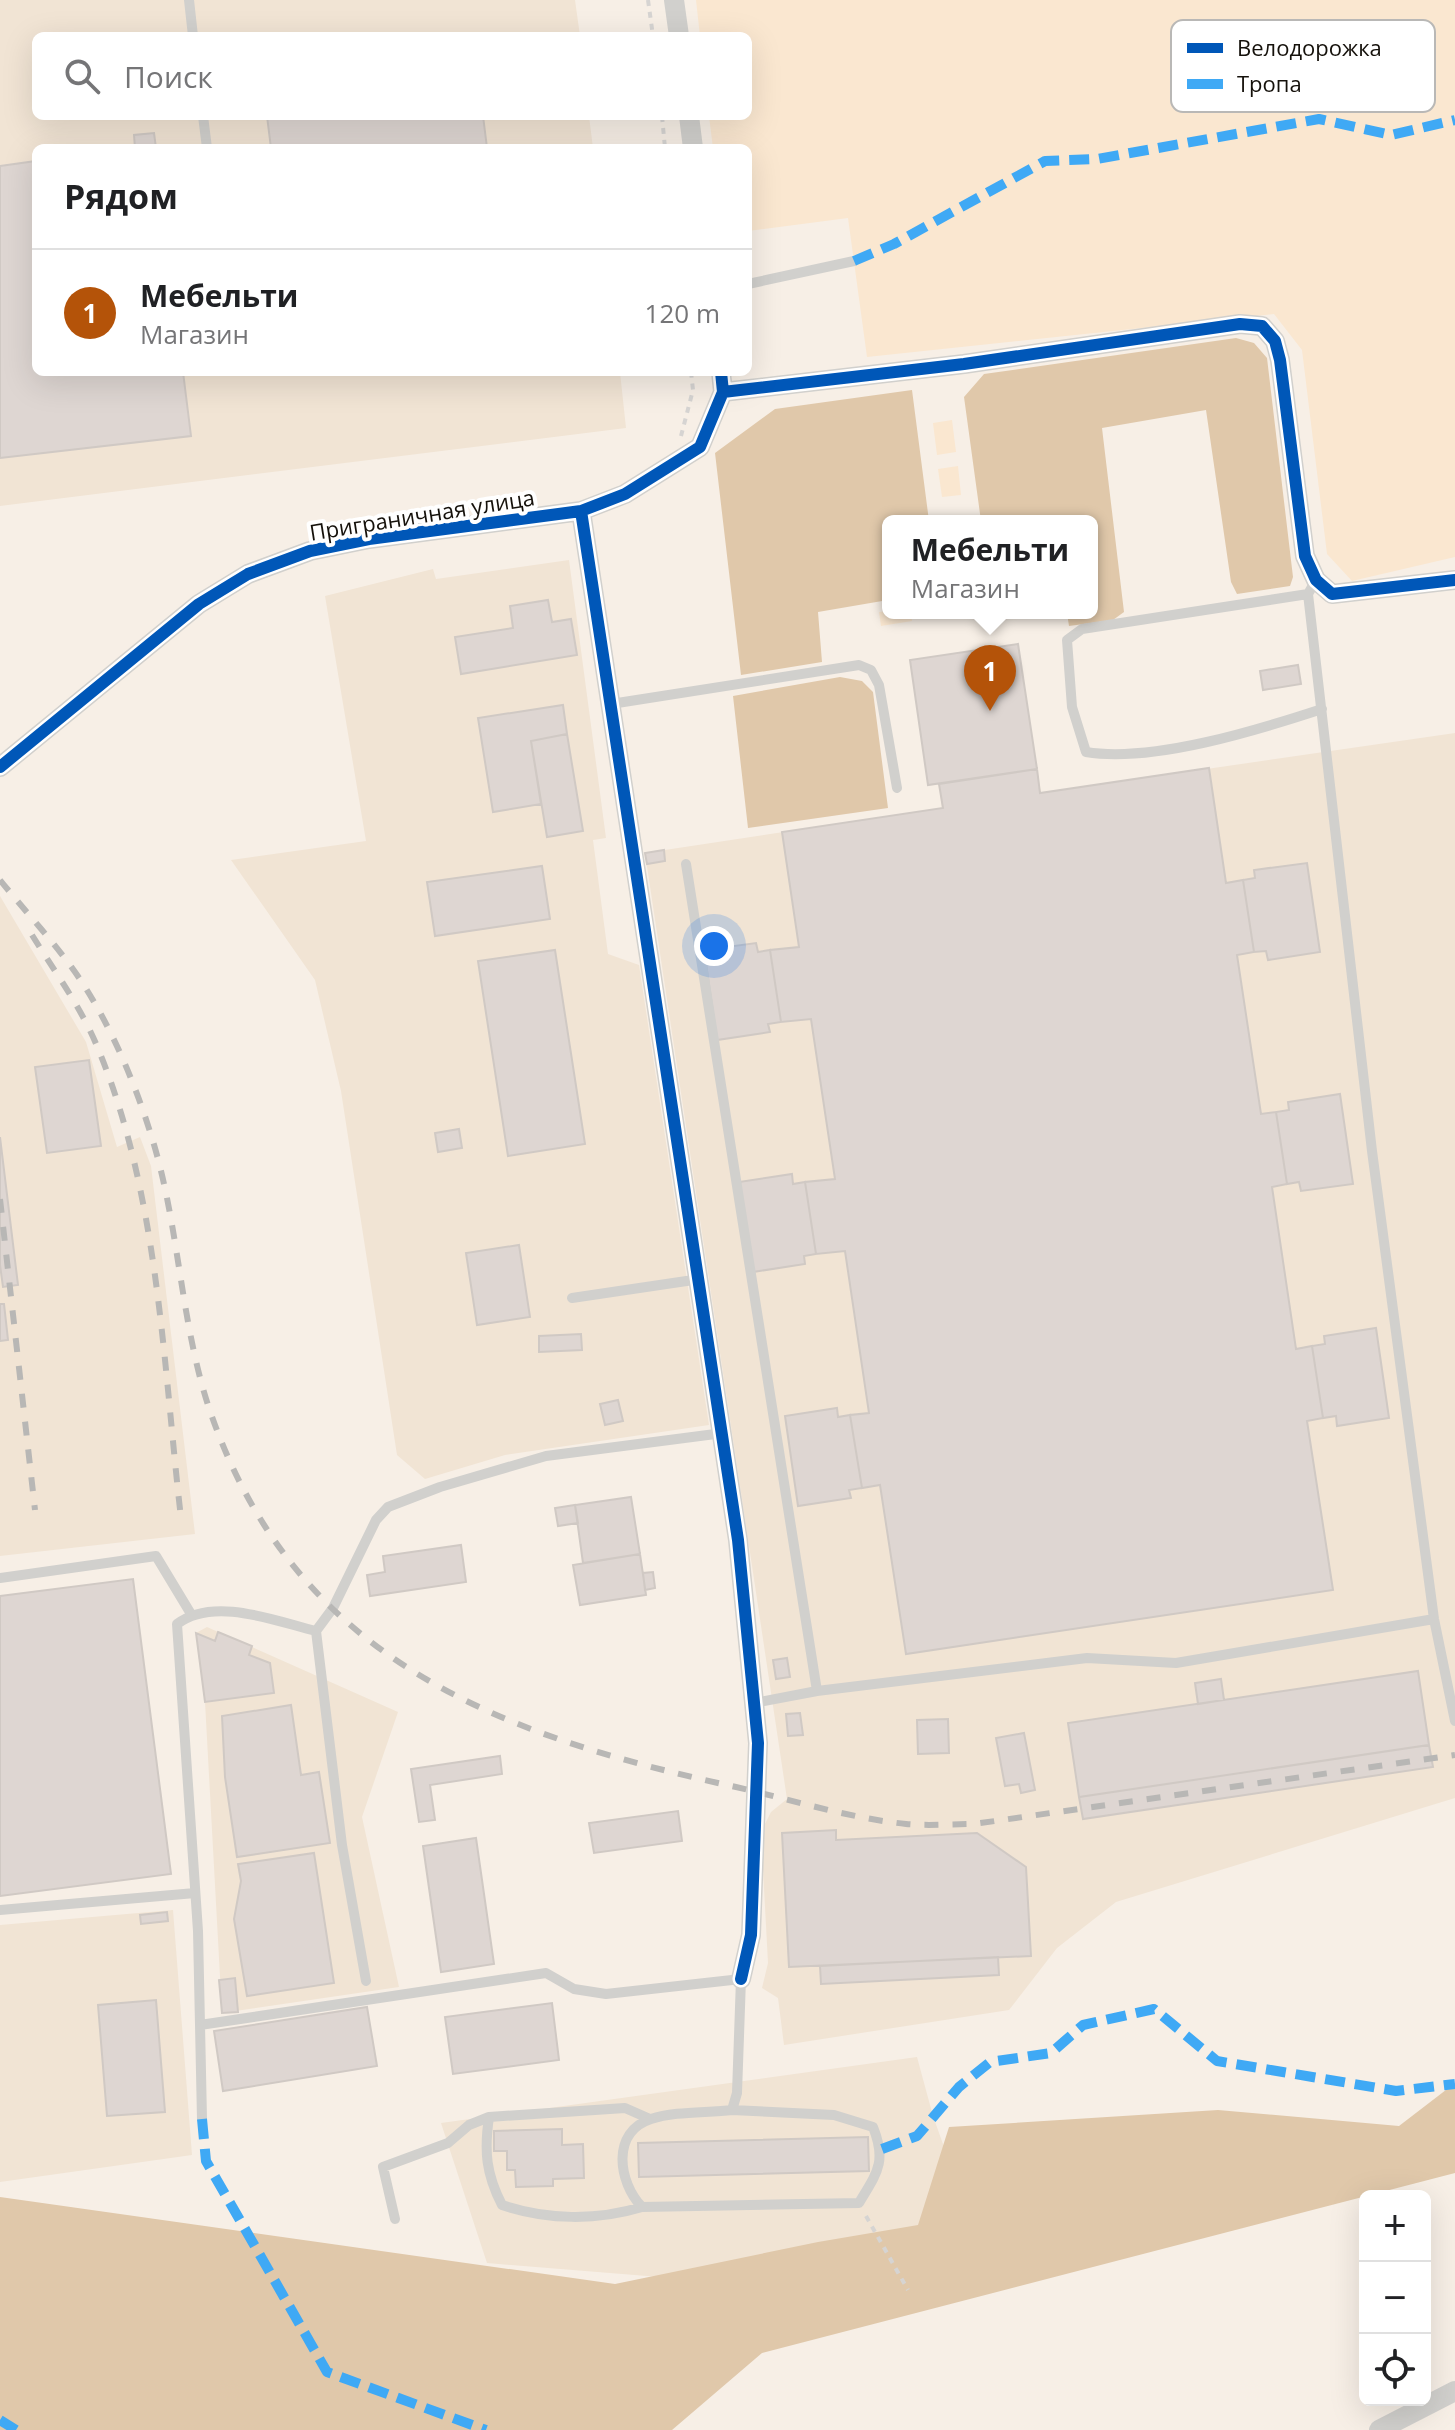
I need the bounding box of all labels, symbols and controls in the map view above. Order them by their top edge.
legend [1171,20,1435,112]
search box [32,32,752,120]
text: Велодорожка [1237,32,1382,62]
icon: search [60,54,104,98]
text: Поиск [124,56,213,97]
text: Тропа [1237,68,1302,98]
text: Рядом [64,173,178,219]
text: Мебельти [140,275,298,316]
text: 1 [83,295,97,331]
text: 120 m [645,295,720,331]
text: Магазин [140,316,249,352]
street label: Приграничная улица [307,481,537,547]
popup [882,515,1098,619]
text: Мебельти [911,529,1069,570]
text: Магазин [911,570,1020,606]
pin: 1 [964,645,1016,711]
your location [694,926,734,966]
map controls [1359,2190,1431,2406]
button: + [1359,2190,1431,2262]
button: − [1359,2262,1431,2334]
button: locate [1359,2334,1431,2406]

